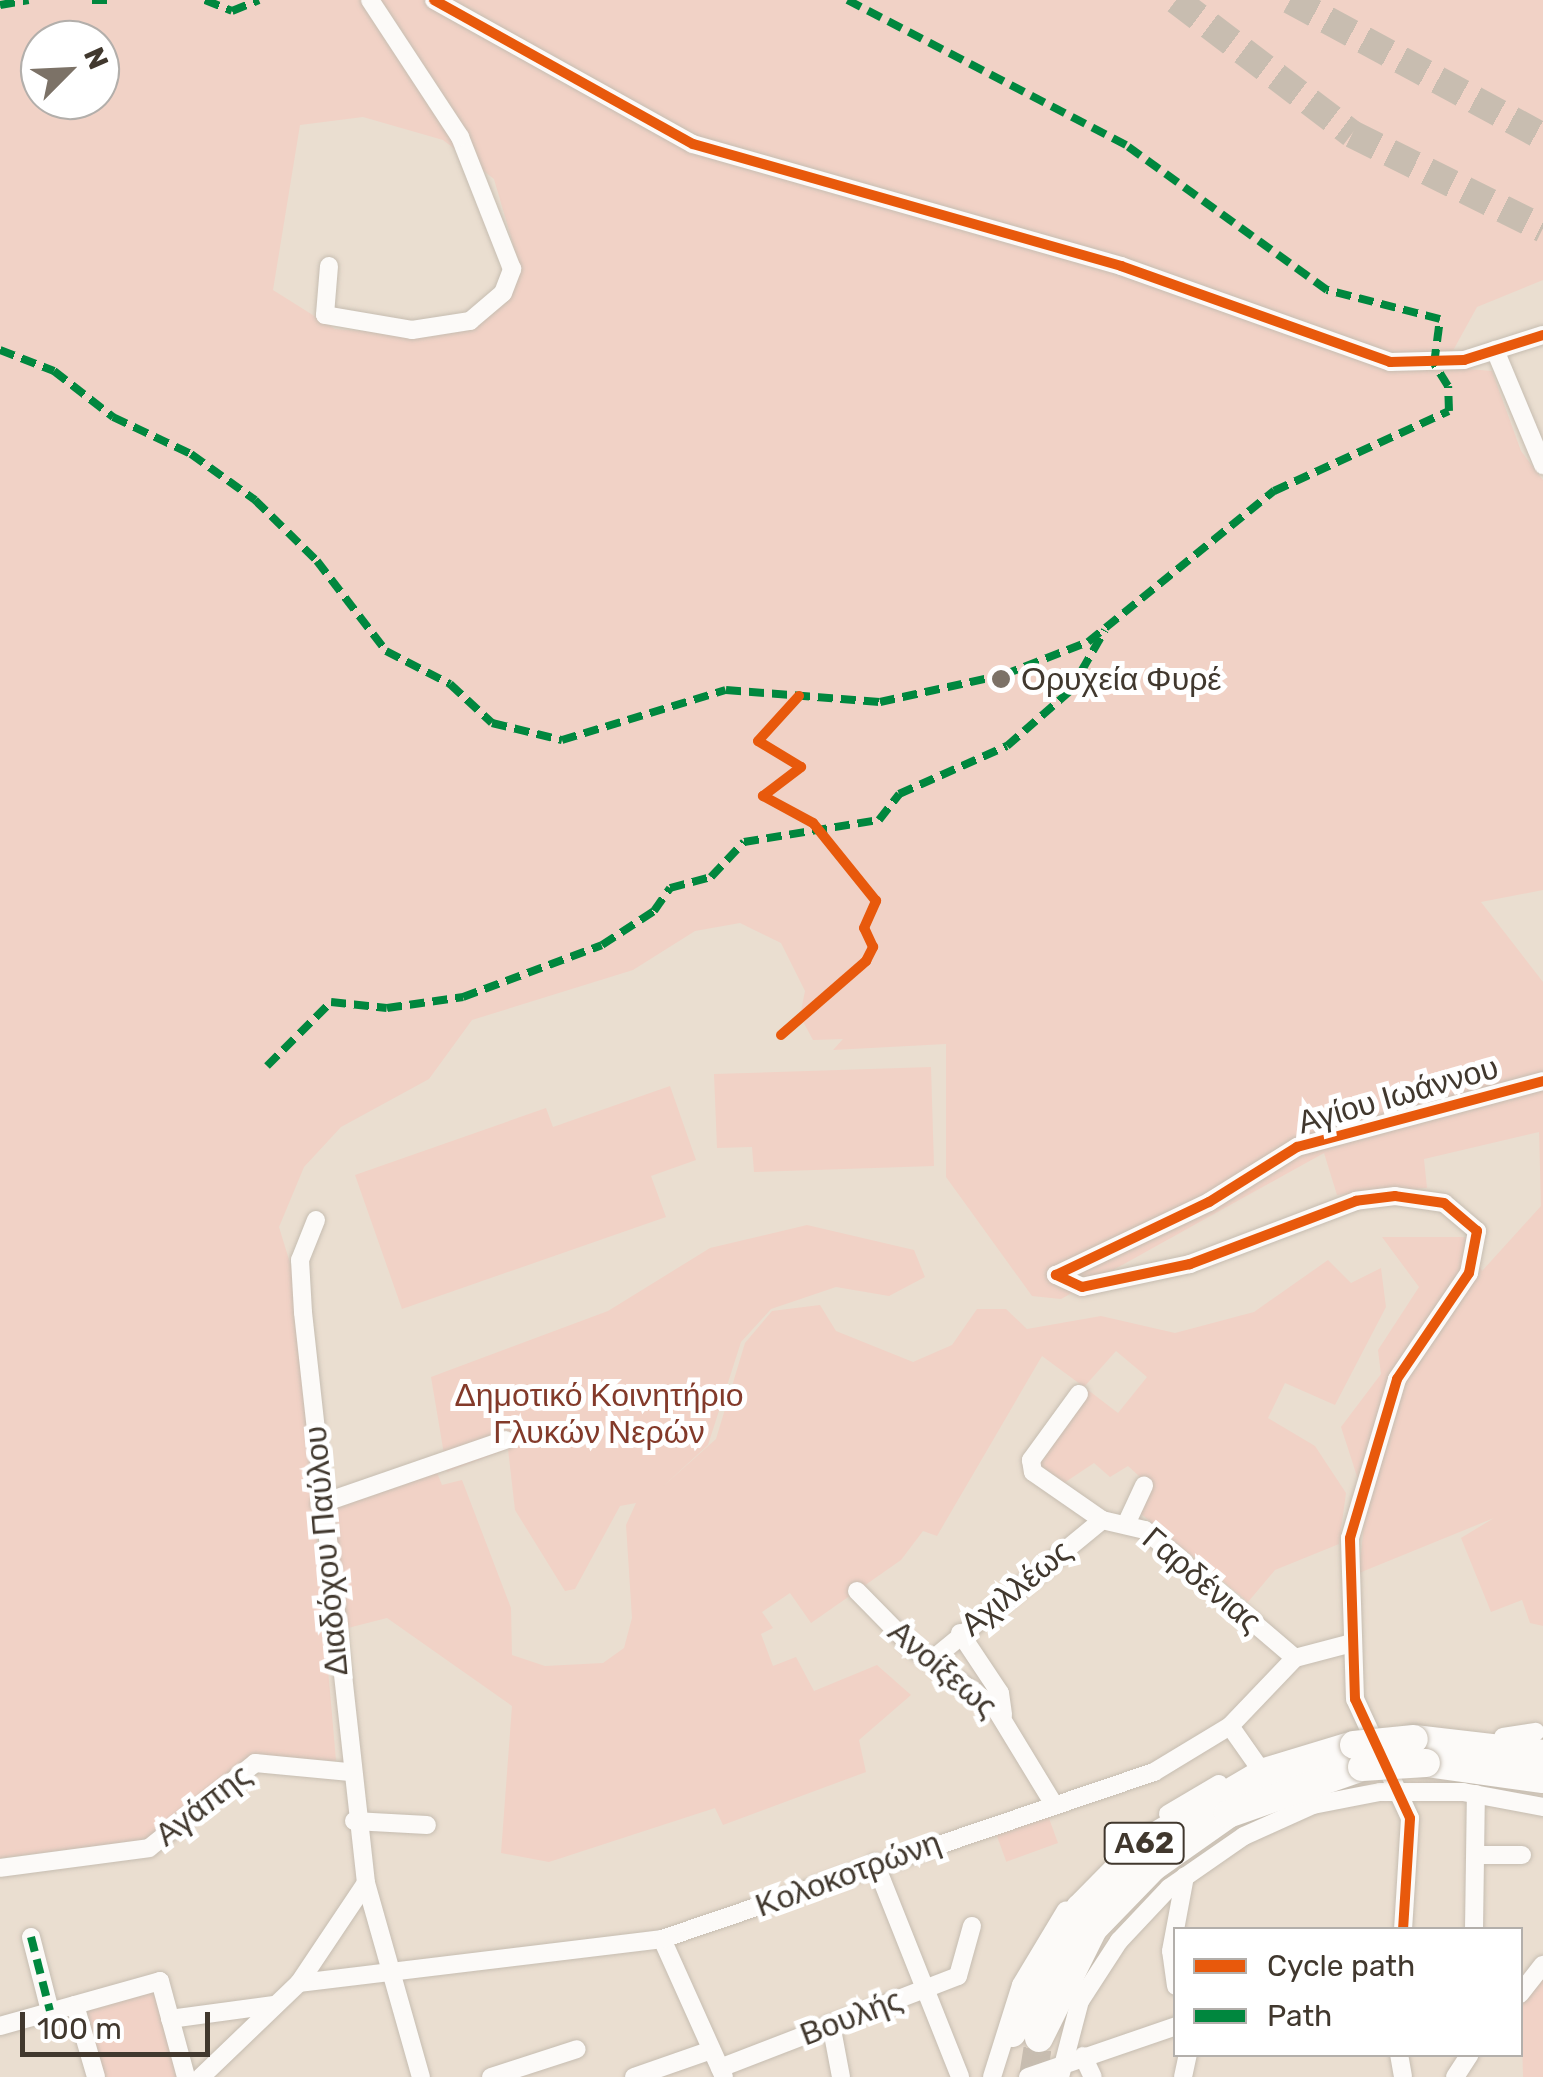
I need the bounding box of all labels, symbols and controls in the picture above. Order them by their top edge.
north arrow [20,20,120,120]
text: N [77,42,115,74]
place label: Ορυχεία Φυρέ [1021,660,1222,698]
marker: Ορυχεία Φυρέ [990,668,1012,690]
street label: Αγίου Ιωάννου [1293,1048,1503,1142]
park label: Δημοτικό Κοινητήριο Γλυκών Νερών [454,1377,744,1452]
street label: Διαδόχου Παύλου [296,1424,356,1678]
street label: Γαρδένιας [1135,1519,1269,1641]
street label: Αχιλλέως [953,1532,1079,1644]
street label: Ανοίξεως [881,1612,1005,1726]
street label: Αγάπης [148,1756,258,1854]
road number: Α62 [1102,1818,1186,1868]
street label: Κολοκοτρώνη [750,1823,946,1925]
legend [1173,1927,1523,2057]
text: Cycle path [1267,1948,1415,1984]
street label: Βουλής [795,1980,907,2054]
scale bar [25,1992,215,2054]
text: Path [1267,1998,1332,2034]
text: 100 m [37,2011,122,2047]

